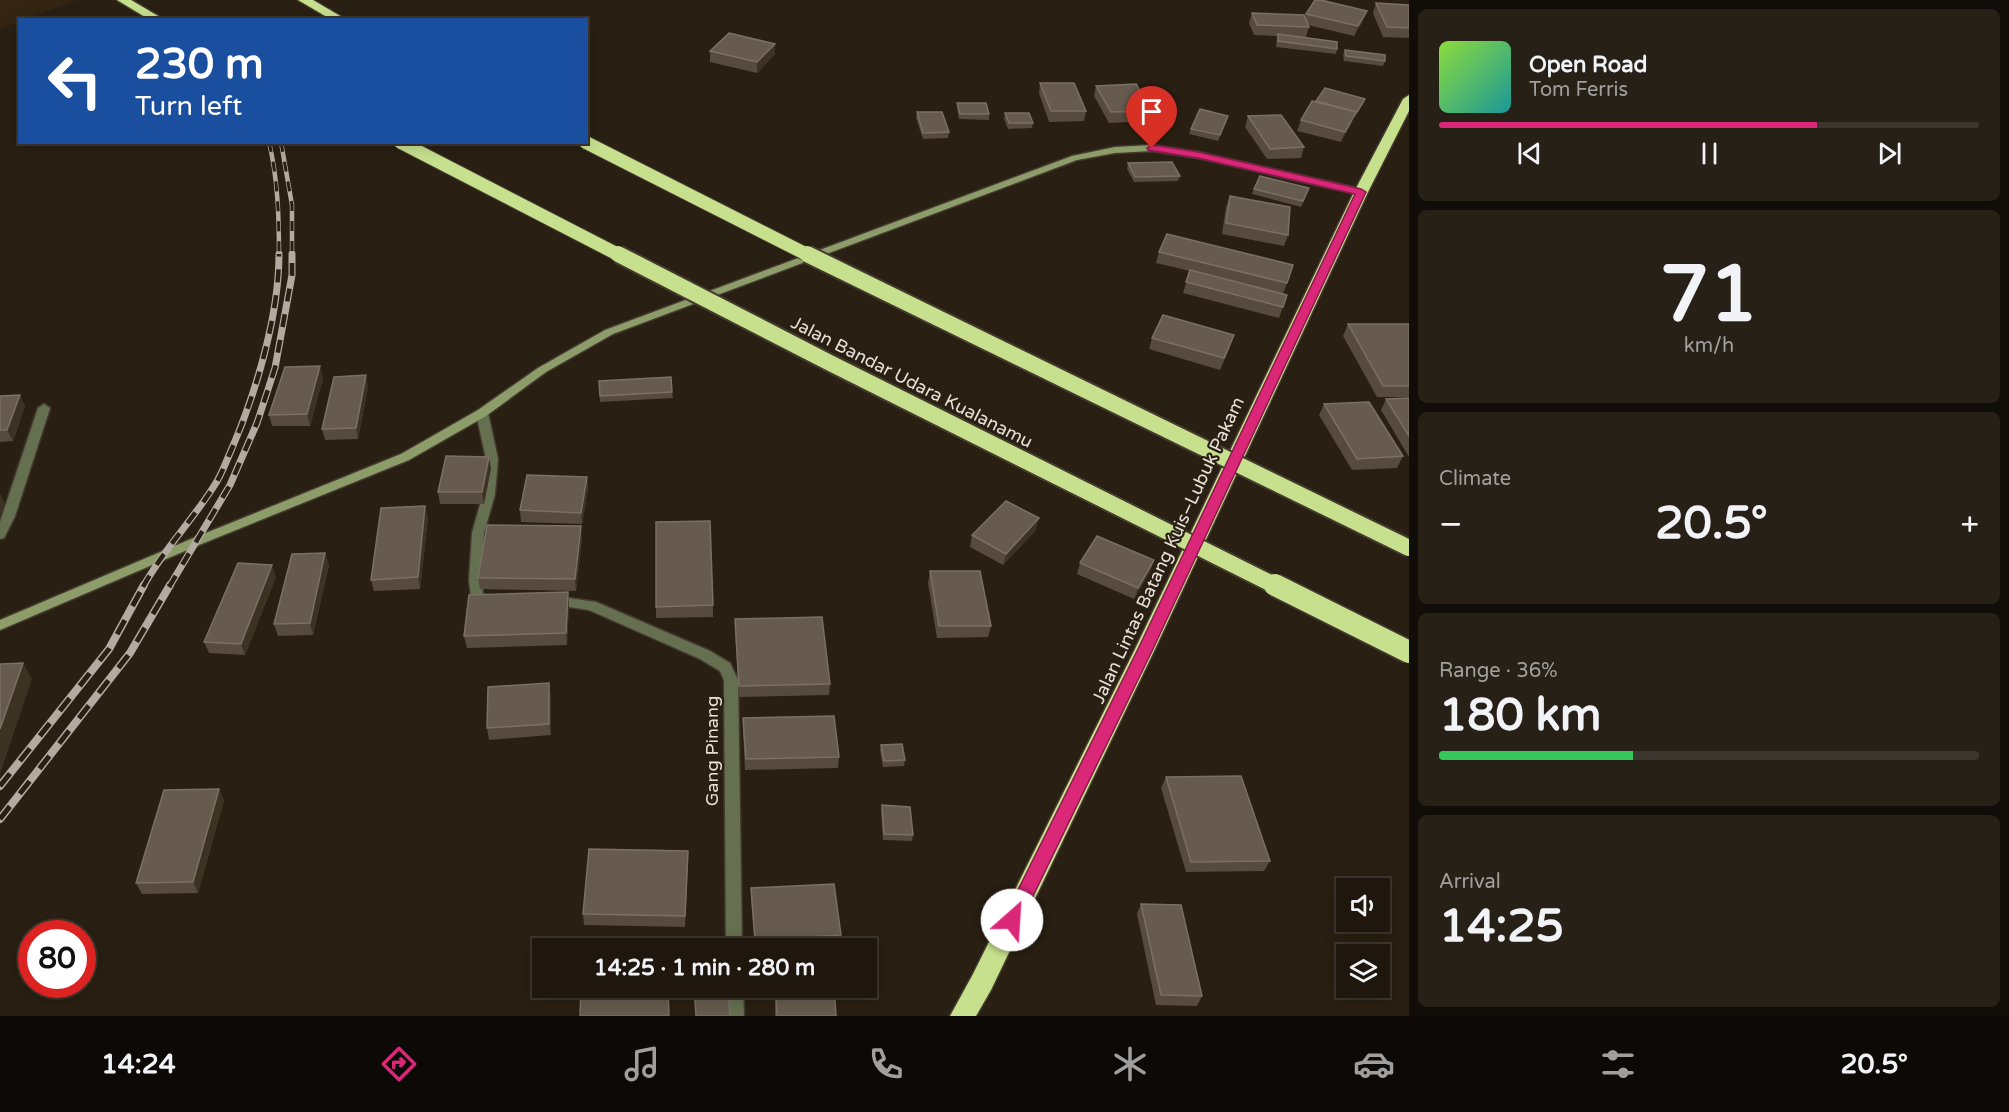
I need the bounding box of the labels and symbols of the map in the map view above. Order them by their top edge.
pin [1126,86,1177,148]
street label: Jalan Bandar Udara Kualanamu [788,311,1036,453]
street label: Jalan Lintas Batang Kuis–Lubuk Pakam [1087,393,1249,707]
street label: Gang Pinang [701,696,723,806]
position arrow [980,888,1044,952]
speed limit sign: 80 [18,920,96,998]

